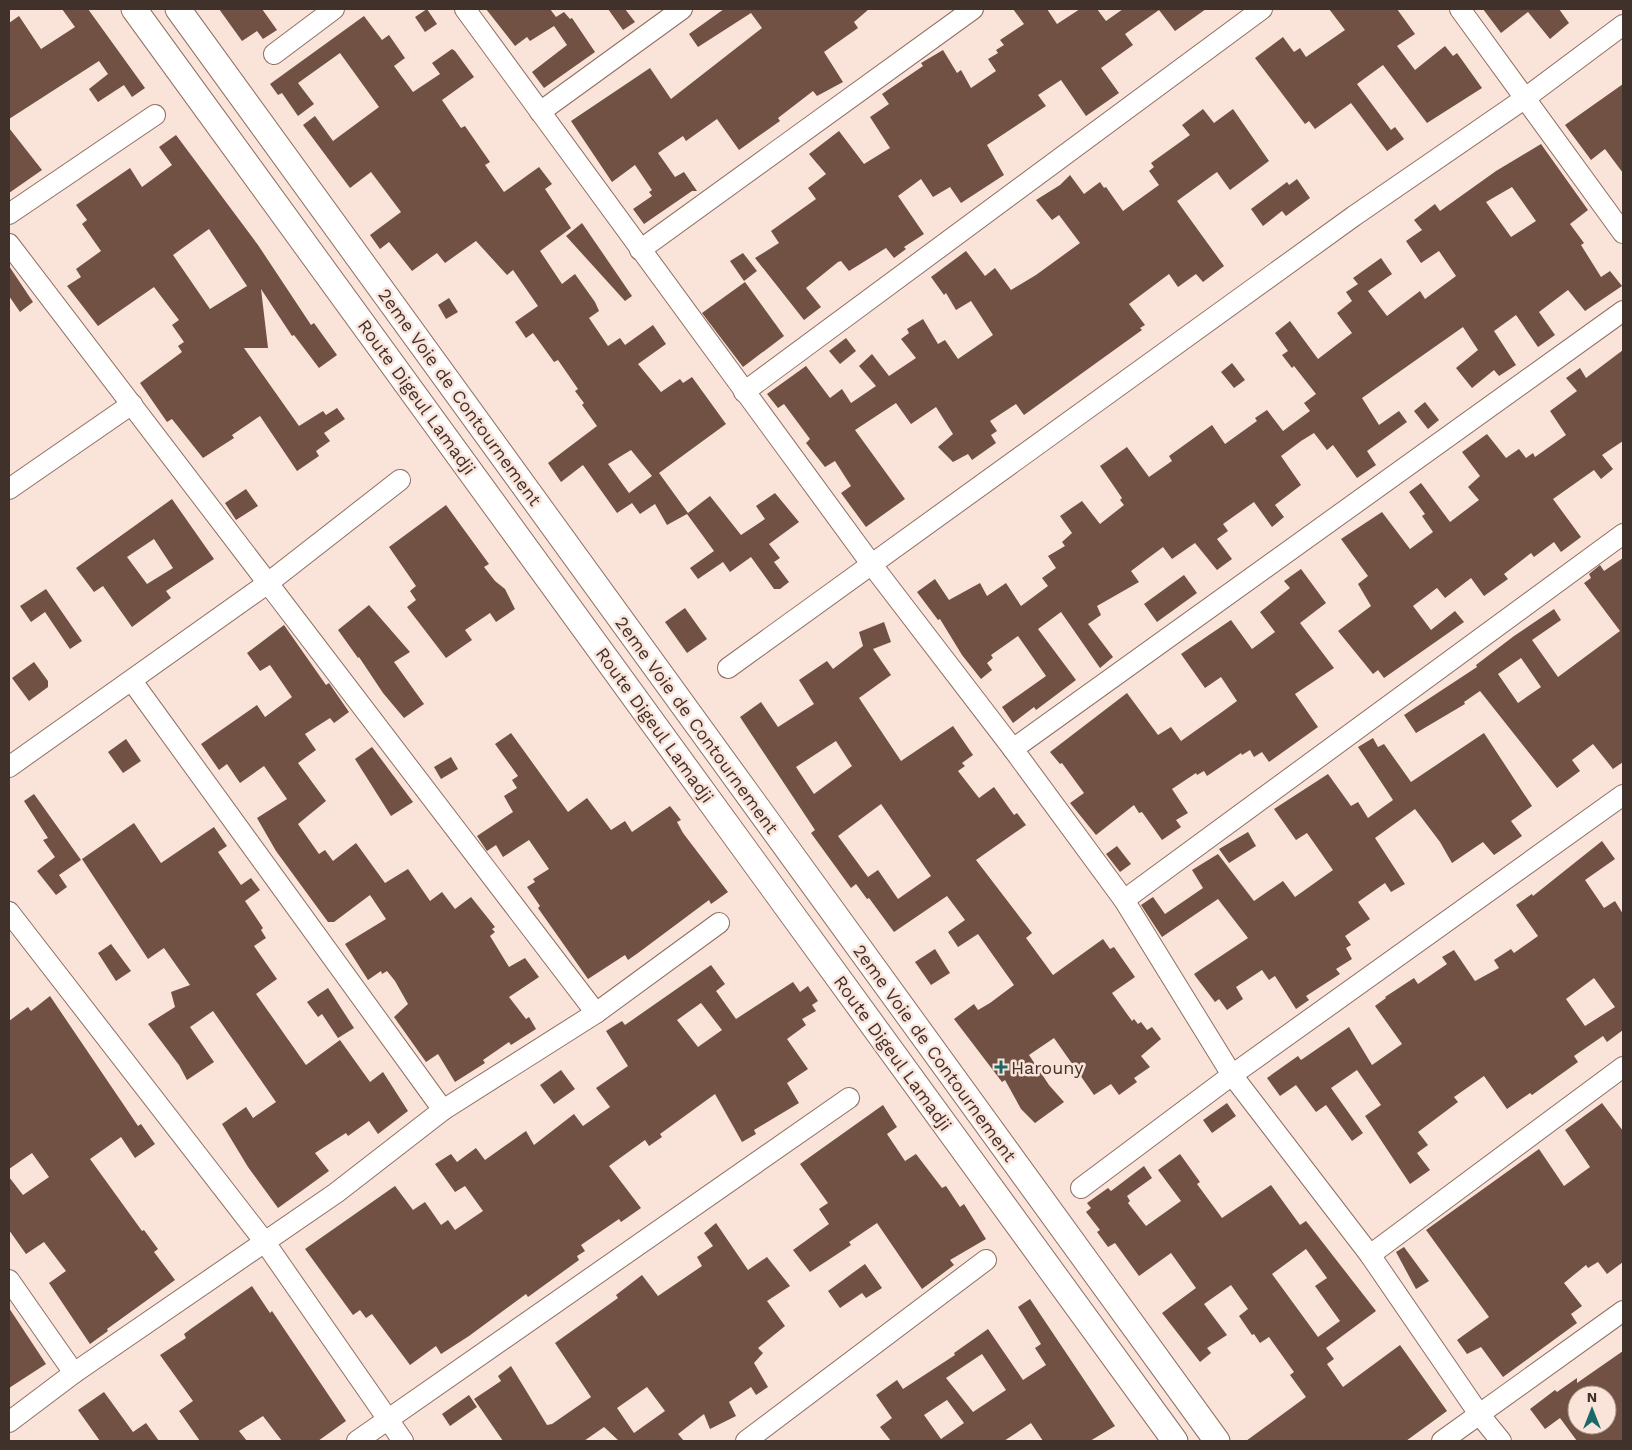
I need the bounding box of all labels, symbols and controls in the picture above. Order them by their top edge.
street label: 2eme Voie de Contournement [374,284,546,510]
street label: Route Digeul Lamadji [354,315,480,479]
street label: 2eme Voie de Contournement [611,612,783,838]
street label: Route Digeul Lamadji [592,643,718,807]
street label: 2eme Voie de Contournement [849,940,1021,1166]
street label: Route Digeul Lamadji [830,971,956,1135]
place label: Harouny [1011,1057,1084,1078]
marker: Harouny [995,1061,1007,1073]
north arrow [1567,1385,1617,1435]
text: N [1587,1389,1597,1405]

